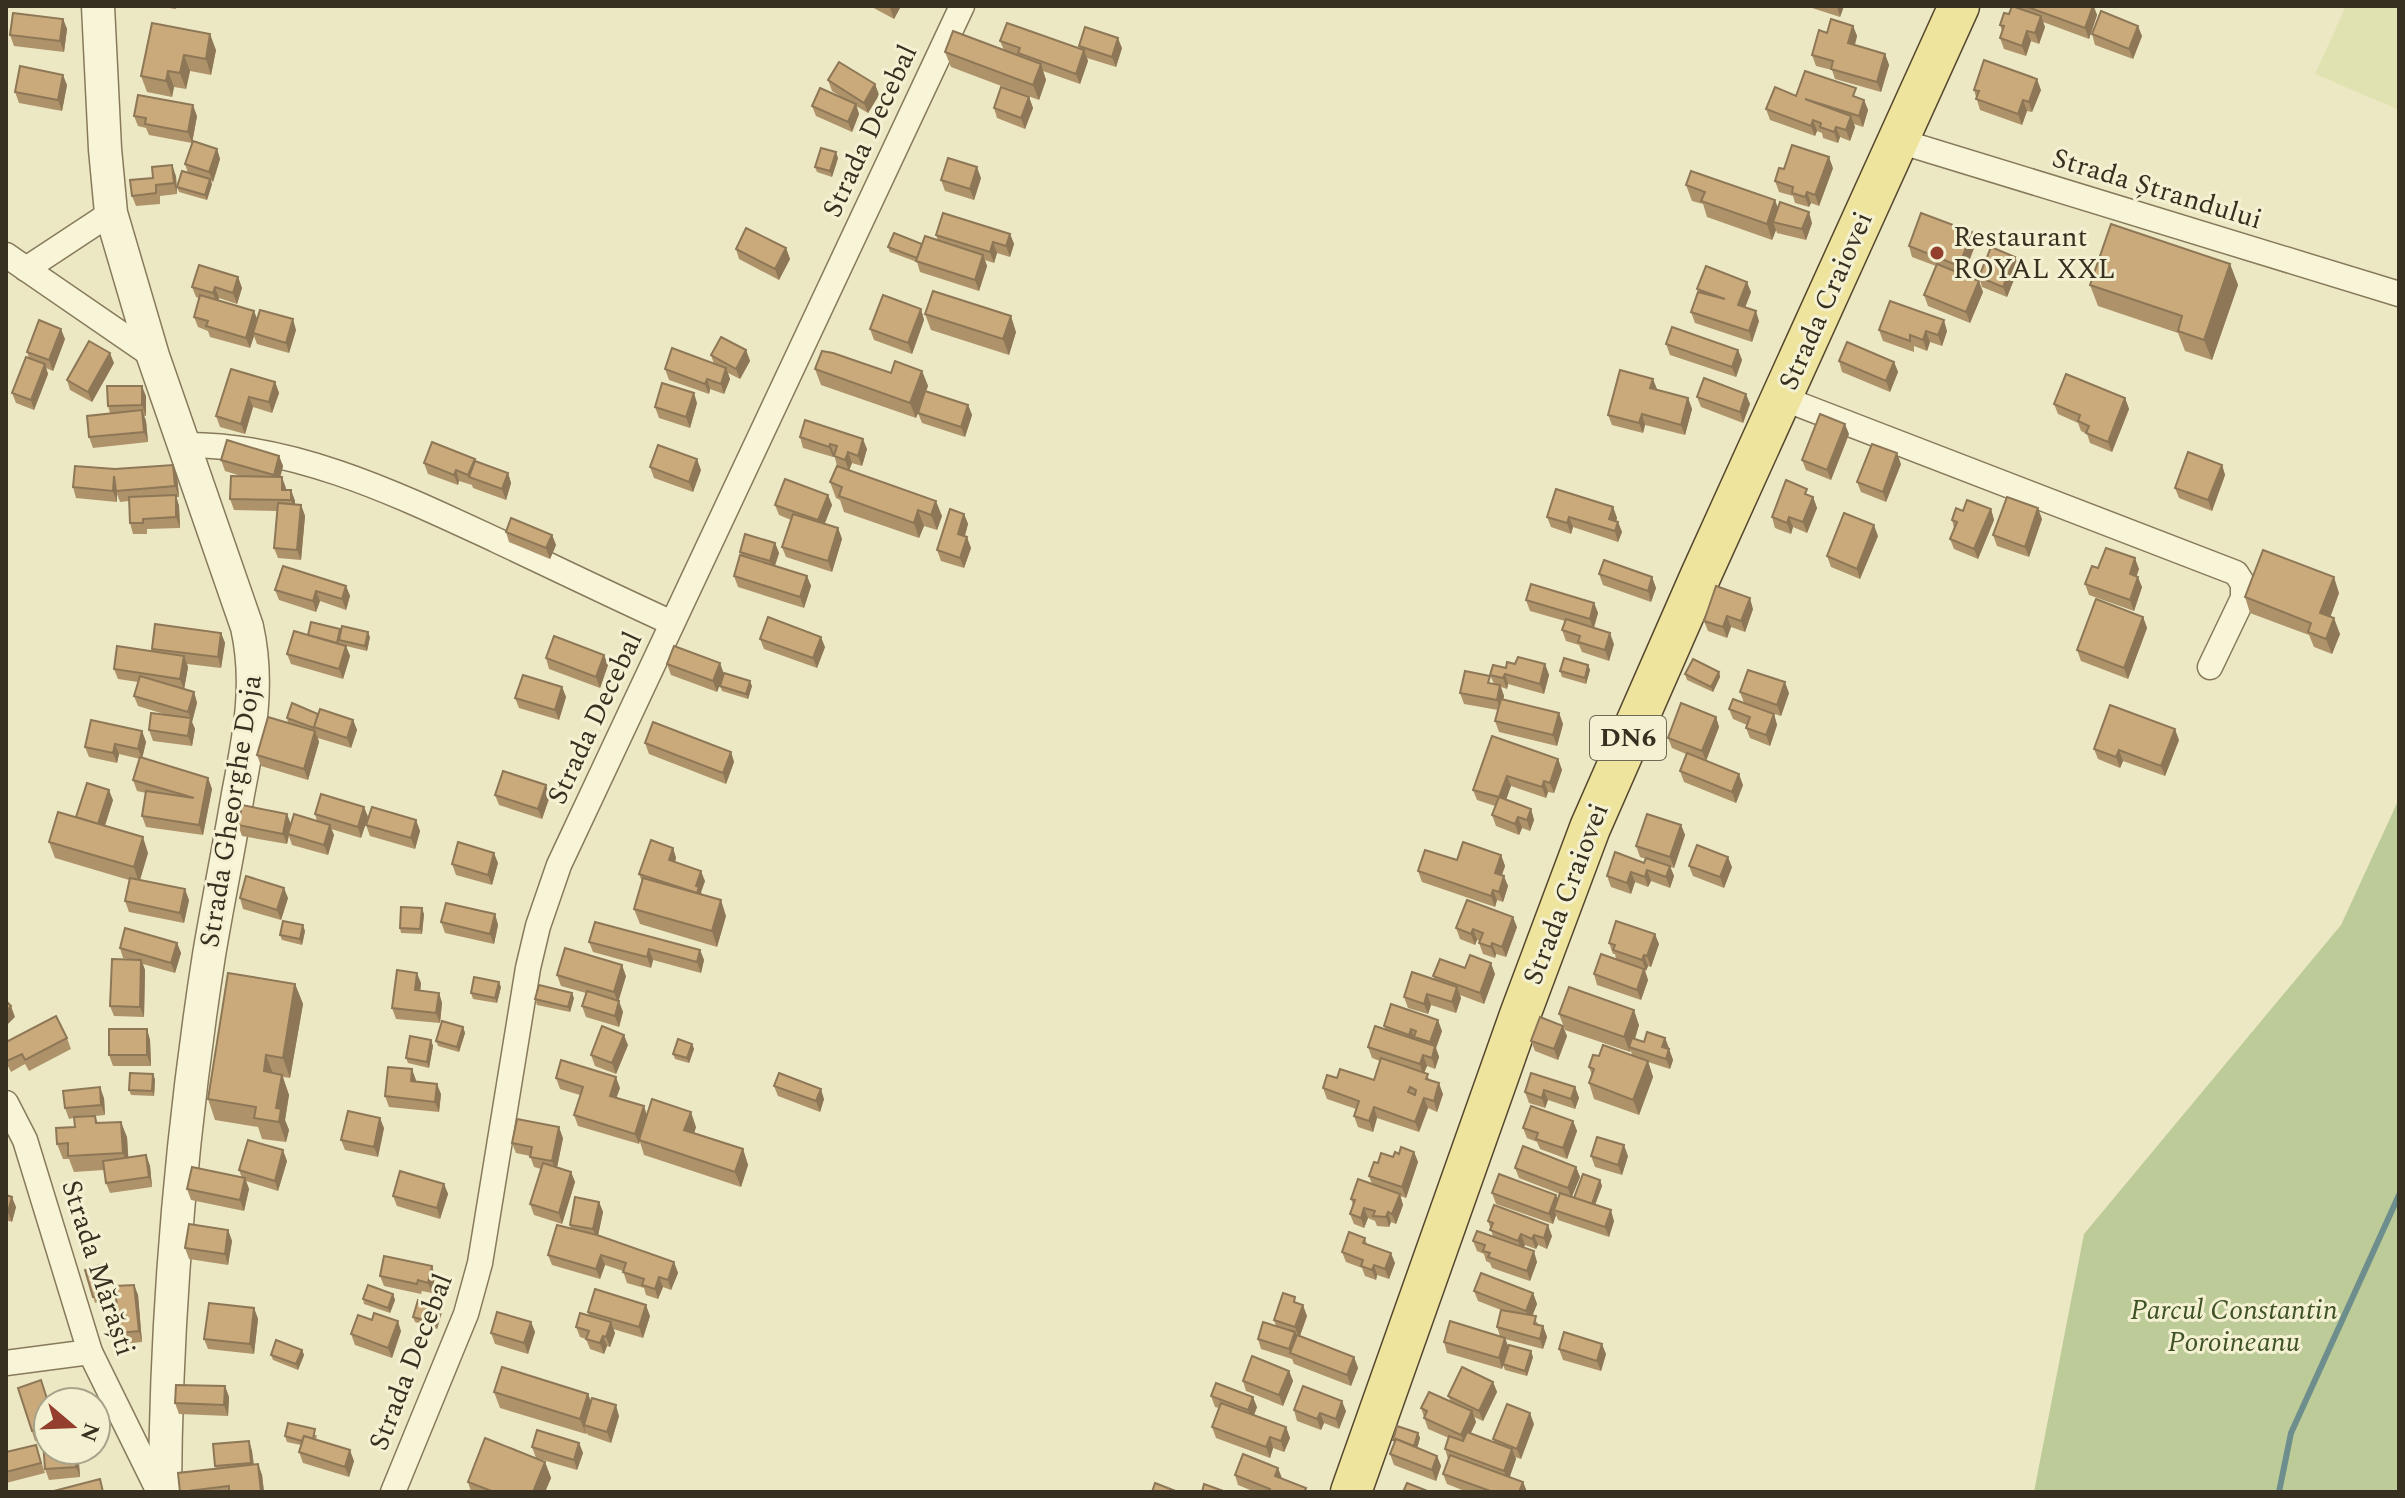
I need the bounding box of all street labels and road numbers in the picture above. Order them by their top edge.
street label: Strada Decebal [811,37,929,225]
street label: Strada Ștrandului [2047,137,2267,241]
street label: Strada Craiovei [1767,205,1885,397]
street label: Strada Decebal [536,624,654,812]
street label: Strada Gheorghe Doja [188,671,274,950]
road number: DN6 [1590,716,1666,760]
street label: Strada Craiovei [1512,797,1620,991]
street label: Strada Mărăști [49,1174,147,1362]
street label: Strada Decebal [357,1267,465,1457]

